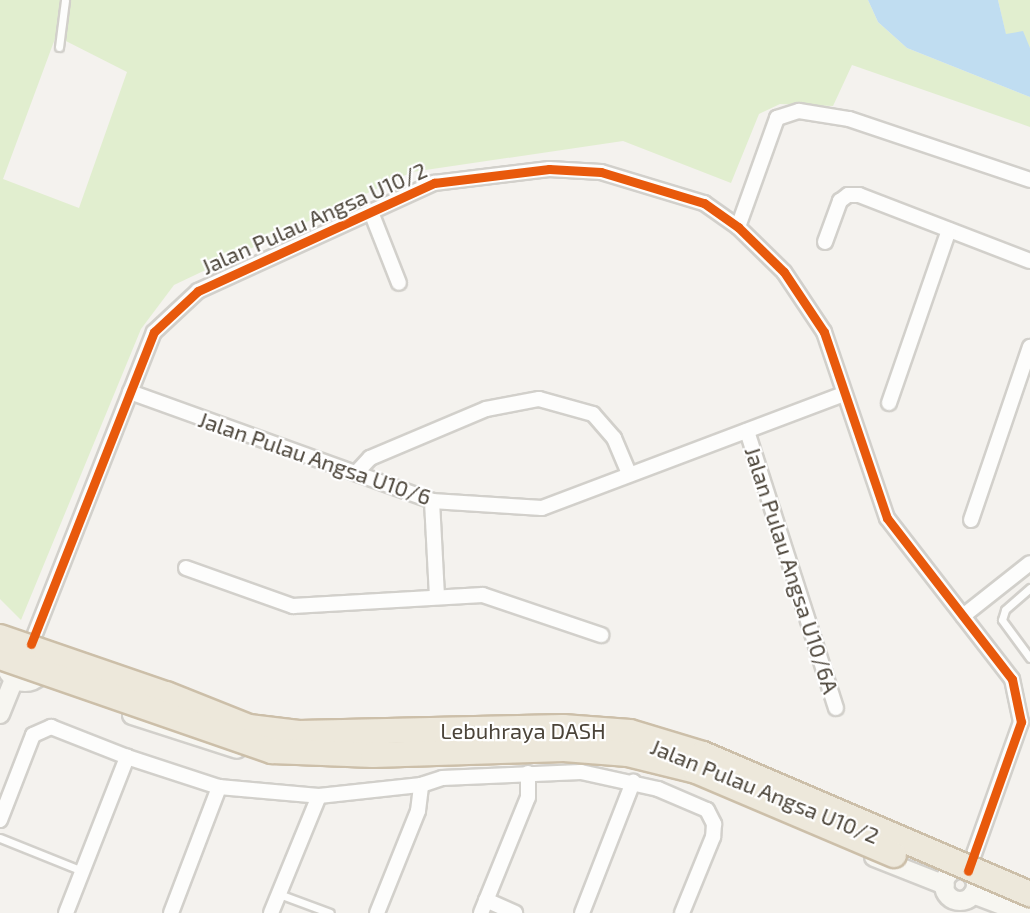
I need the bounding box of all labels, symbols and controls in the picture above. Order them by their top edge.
street label: Jalan Pulau Angsa U10/2 [197,156,431,280]
street label: Jalan Pulau Angsa U10/6 [195,406,435,510]
street label: Jalan Pulau Angsa U10/6A [739,443,845,697]
street label: Lebuhraya DASH [440,718,606,744]
street label: Jalan Pulau Angsa U10/2 [647,733,883,849]

